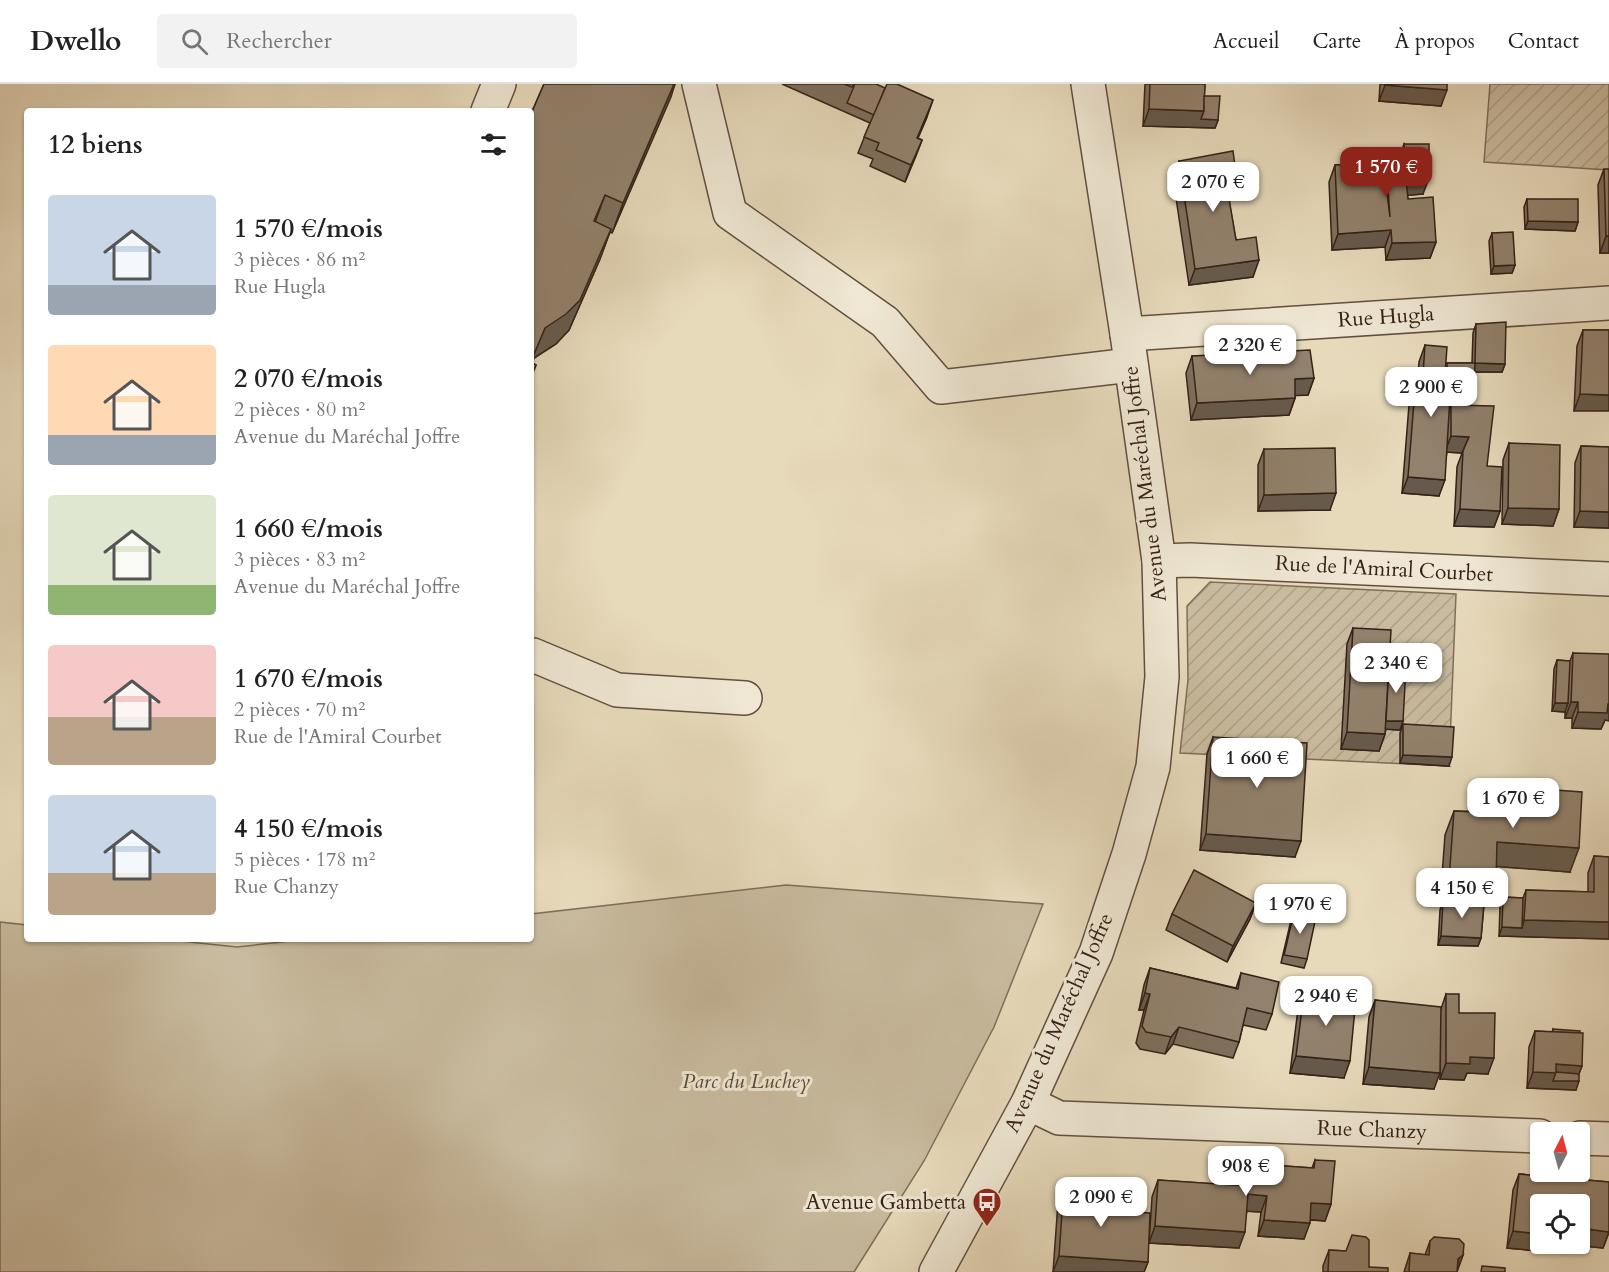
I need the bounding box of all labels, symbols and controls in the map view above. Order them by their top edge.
search box [157,14,577,68]
text: Dwello [30,22,121,60]
icon: search [178,25,211,58]
text: Rechercher [226,26,332,56]
text: Accueil [1213,27,1279,56]
text: Carte [1312,27,1361,56]
text: À propos [1394,27,1475,56]
text: Contact [1508,27,1579,56]
text: 12 biens [48,127,143,162]
icon: filters [477,128,510,161]
pin: 1 570 € [1331,147,1441,198]
text: 1 570 € [1354,153,1418,180]
pin: 2 070 € [1158,162,1268,213]
text: 2 070 € [1181,168,1245,195]
text: 1 570 €/mois [234,211,383,246]
icon: home [96,219,168,291]
text: 3 pièces · 86 m² [234,246,365,273]
text: Rue Hugla [234,273,326,300]
street label: Rue Hugla [1337,299,1435,335]
pin: 2 320 € [1195,325,1305,376]
text: 2 320 € [1218,331,1282,358]
text: 2 070 €/mois [234,361,383,396]
street label: Avenue du Maréchal Joffre [1116,364,1174,604]
pin: 2 900 € [1376,367,1486,418]
icon: home [96,369,168,441]
text: 2 900 € [1399,373,1463,400]
text: 2 pièces · 80 m² [234,396,365,423]
text: Avenue du Maréchal Joffre [234,423,460,450]
text: 1 660 €/mois [234,511,383,546]
icon: home [96,519,168,591]
text: 3 pièces · 83 m² [234,546,365,573]
street label: Rue de l'Amiral Courbet [1274,549,1494,589]
text: Avenue du Maréchal Joffre [234,573,460,600]
pin: 2 340 € [1341,643,1451,694]
text: 2 340 € [1364,649,1428,676]
text: 1 670 €/mois [234,661,383,696]
icon: home [96,669,168,741]
text: 2 pièces · 70 m² [234,696,365,723]
text: Rue de l'Amiral Courbet [234,723,442,750]
pin: 1 660 € [1202,738,1312,789]
text: 1 660 € [1225,744,1289,771]
pin: 1 670 € [1458,778,1568,829]
text: 1 670 € [1481,784,1545,811]
text: 4 150 €/mois [234,811,383,846]
icon: home [96,819,168,891]
text: 5 pièces · 178 m² [234,846,375,873]
pin: 4 150 € [1407,868,1517,919]
text: Rue Chanzy [234,873,339,900]
text: 4 150 € [1430,874,1494,901]
pin: 1 970 € [1245,884,1355,935]
text: 1 970 € [1268,890,1332,917]
street label: Avenue du Maréchal Joffre [997,909,1121,1137]
pin: 2 940 € [1271,976,1381,1027]
text: 2 940 € [1294,982,1358,1009]
park label: Parc du Luchey [682,1067,810,1096]
street label: Rue Chanzy [1316,1114,1428,1146]
north arrow [1530,1122,1590,1182]
map controls [1530,1122,1590,1254]
pin: 908 € [1204,1146,1288,1197]
text: 908 € [1222,1152,1270,1179]
pin: 2 090 € [1046,1177,1156,1228]
text: 2 090 € [1069,1183,1133,1210]
bus stop icon: Avenue Gambetta [971,1186,1003,1228]
place label: Avenue Gambetta [806,1188,966,1217]
button: locate [1530,1194,1590,1254]

